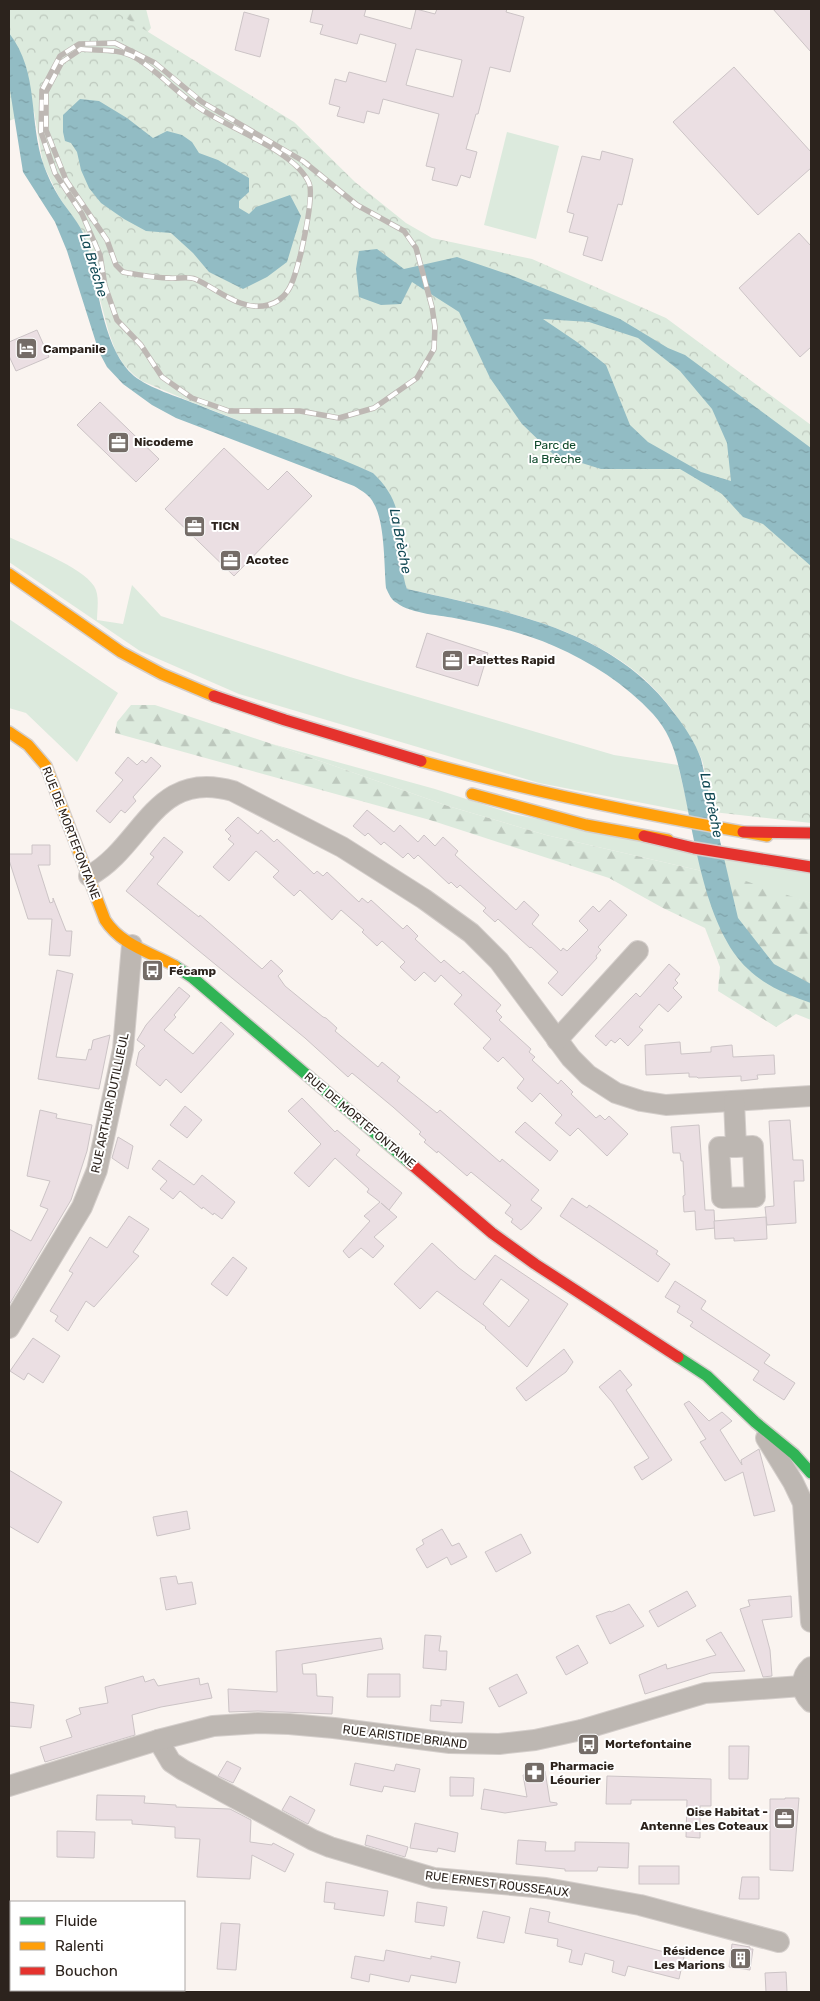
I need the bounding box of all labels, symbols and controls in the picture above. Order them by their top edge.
water label: La Brèche [76,231,111,299]
hotel icon: Campanile [15,337,39,361]
place label: Campanile [43,342,106,356]
office icon: Nicodeme [106,430,130,454]
place label: Nicodeme [134,435,193,449]
park label: Parc de la Brèche [529,438,581,466]
water label: La Brèche [386,507,415,575]
office icon: TICN [183,514,207,538]
place label: TICN [211,519,240,533]
office icon: Acotec [218,548,242,572]
place label: Acotec [246,553,289,567]
office icon: Palettes Rapid [440,648,464,672]
place label: Palettes Rapid [468,653,555,667]
street label: RUE DE MORTEFONTAINE [39,765,103,901]
water label: La Brèche [696,771,727,839]
bus stop icon: Fécamp [141,959,165,983]
place label: Fécamp [169,964,217,978]
street label: RUE ARTHUR DUTILLIEUL [88,1031,132,1174]
street label: RUE DE MORTEFONTAINE [301,1069,419,1171]
street label: RUE ARISTIDE BRIAND [342,1722,468,1752]
bus stop icon: Mortefontaine [577,1732,601,1756]
place label: Mortefontaine [605,1737,692,1751]
place label: Pharmacie Léourier [550,1759,614,1787]
pharmacy icon: Pharmacie Léourier [522,1761,546,1785]
place label: Oise Habitat - Antenne Les Coteaux [640,1805,768,1833]
office icon: Oise Habitat - Antenne Les Coteaux [772,1807,796,1831]
street label: RUE ERNEST ROUSSEAUX [424,1868,570,1900]
legend [10,1901,185,1991]
text: Fluide [55,1912,97,1930]
text: Ralenti [55,1937,104,1955]
place label: Résidence Les Marions [654,1944,725,1972]
building icon: Résidence Les Marions [729,1946,753,1970]
text: Bouchon [55,1962,118,1980]

